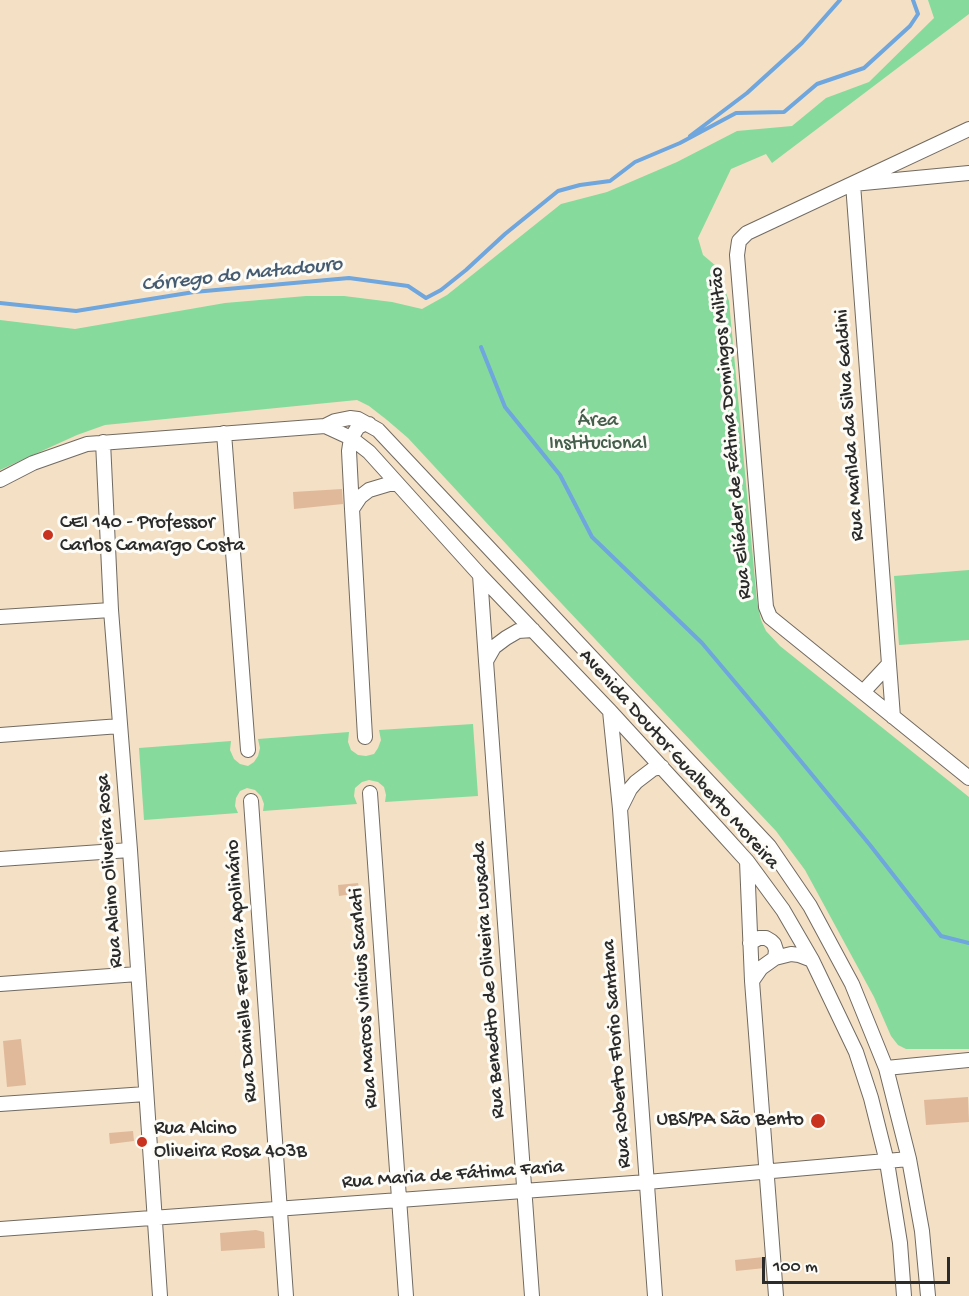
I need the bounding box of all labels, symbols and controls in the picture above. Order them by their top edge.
water label: Córrego do Matadouro [140,253,344,299]
street label: Rua Eliéder de Fátima Domingos Militão [706,266,758,600]
street label: Rua Marilda da Silva Galdini [831,308,871,542]
park label: Área Institucional [549,410,647,457]
place label: CEI 140 - Professor Carlos Camargo Costa [60,512,245,559]
marker: CEI 140 - Professor Carlos Camargo Costa [41,528,55,542]
street label: Avenida Doutor Gualberto Moreira [573,645,783,875]
street label: Rua Alcino Oliveira Rosa [92,773,130,969]
street label: Rua Danielle Ferreira Apolinário [222,839,264,1103]
street label: Rua Benedito de Oliveira Lousada [468,841,512,1119]
street label: Rua Marcos Vinícius Scarlati [345,887,385,1109]
street label: Rua Roberto Florio Santana [598,939,638,1169]
place label: UBS/PA São Bento [656,1109,804,1133]
marker: UBS/PA São Bento [809,1112,827,1130]
place label: Rua Alcino Oliveira Rosa 403B [154,1118,307,1165]
marker: Rua Alcino Oliveira Rosa 403B [135,1135,149,1149]
street label: Rua Maria de Fátima Faria [341,1156,565,1196]
scale bar [765,1245,952,1283]
text: 100 m [773,1257,818,1278]

